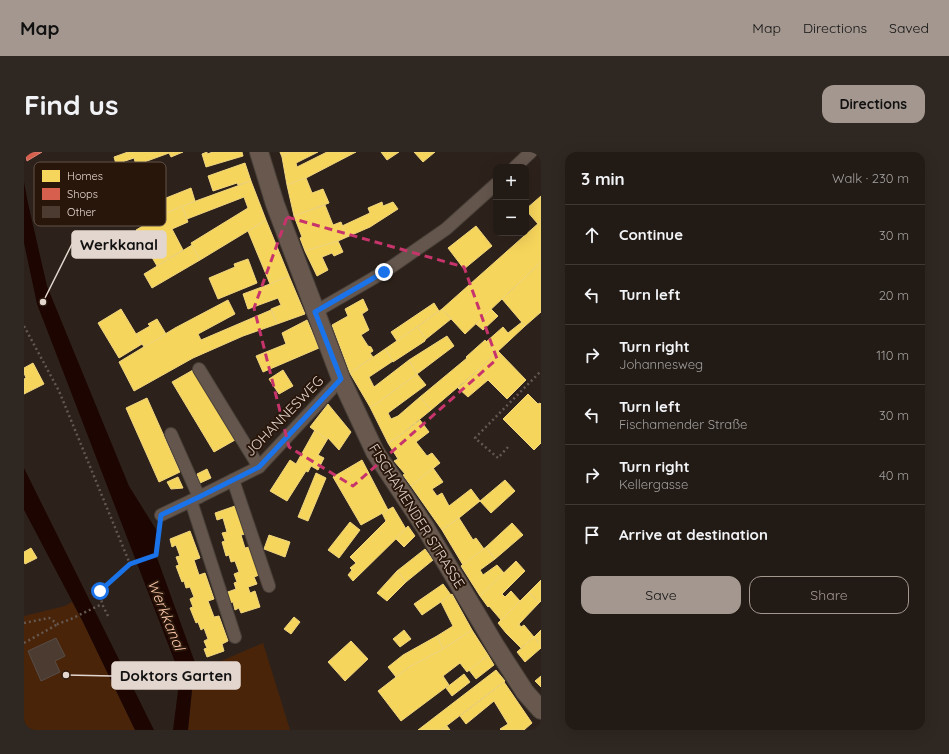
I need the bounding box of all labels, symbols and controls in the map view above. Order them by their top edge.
text: Map [20,16,59,40]
text: Map [752,19,781,37]
text: Directions [803,19,867,37]
text: Saved [889,19,929,37]
button: Directions [822,85,925,123]
text: Find us [24,87,118,122]
legend [34,162,166,226]
map controls [493,164,529,236]
button: + [493,164,529,200]
text: 3 min [581,168,625,189]
text: Homes [67,169,103,183]
text: Walk · 230 m [832,170,909,186]
text: Shops [67,187,98,201]
button: − [493,200,529,236]
text: Other [67,205,97,219]
icon: ahead [581,224,603,246]
text: Continue [619,225,683,244]
text: 30 m [879,227,909,243]
callout: Werkkanal [72,231,166,258]
text: Werkkanal [80,235,158,254]
route end [375,263,393,281]
icon: left [581,284,603,306]
text: Turn left [619,285,681,304]
text: 20 m [879,287,909,303]
text: Turn right [619,337,690,356]
icon: right [581,344,603,366]
text: 110 m [876,347,909,363]
text: Johannesweg [619,356,703,372]
street label: JOHANNESWEG [241,372,327,460]
text: Turn left [619,397,681,416]
icon: left [581,404,603,426]
text: 30 m [879,407,909,423]
text: Fischamender Straße [619,416,747,432]
street label: FISCHAMENDER STRASSE [365,440,469,592]
text: Turn right [619,457,690,476]
icon: right [581,464,603,486]
text: 40 m [879,467,909,483]
text: Kellergasse [619,476,688,492]
icon: arrive [581,524,603,546]
text: Arrive at destination [619,525,768,544]
button: Save [581,576,741,614]
button: Share [749,576,909,614]
water label: Werkkanal [144,577,190,654]
route start [91,582,109,600]
callout: Doktors Garten [112,662,240,689]
text: Doktors Garten [120,666,232,685]

